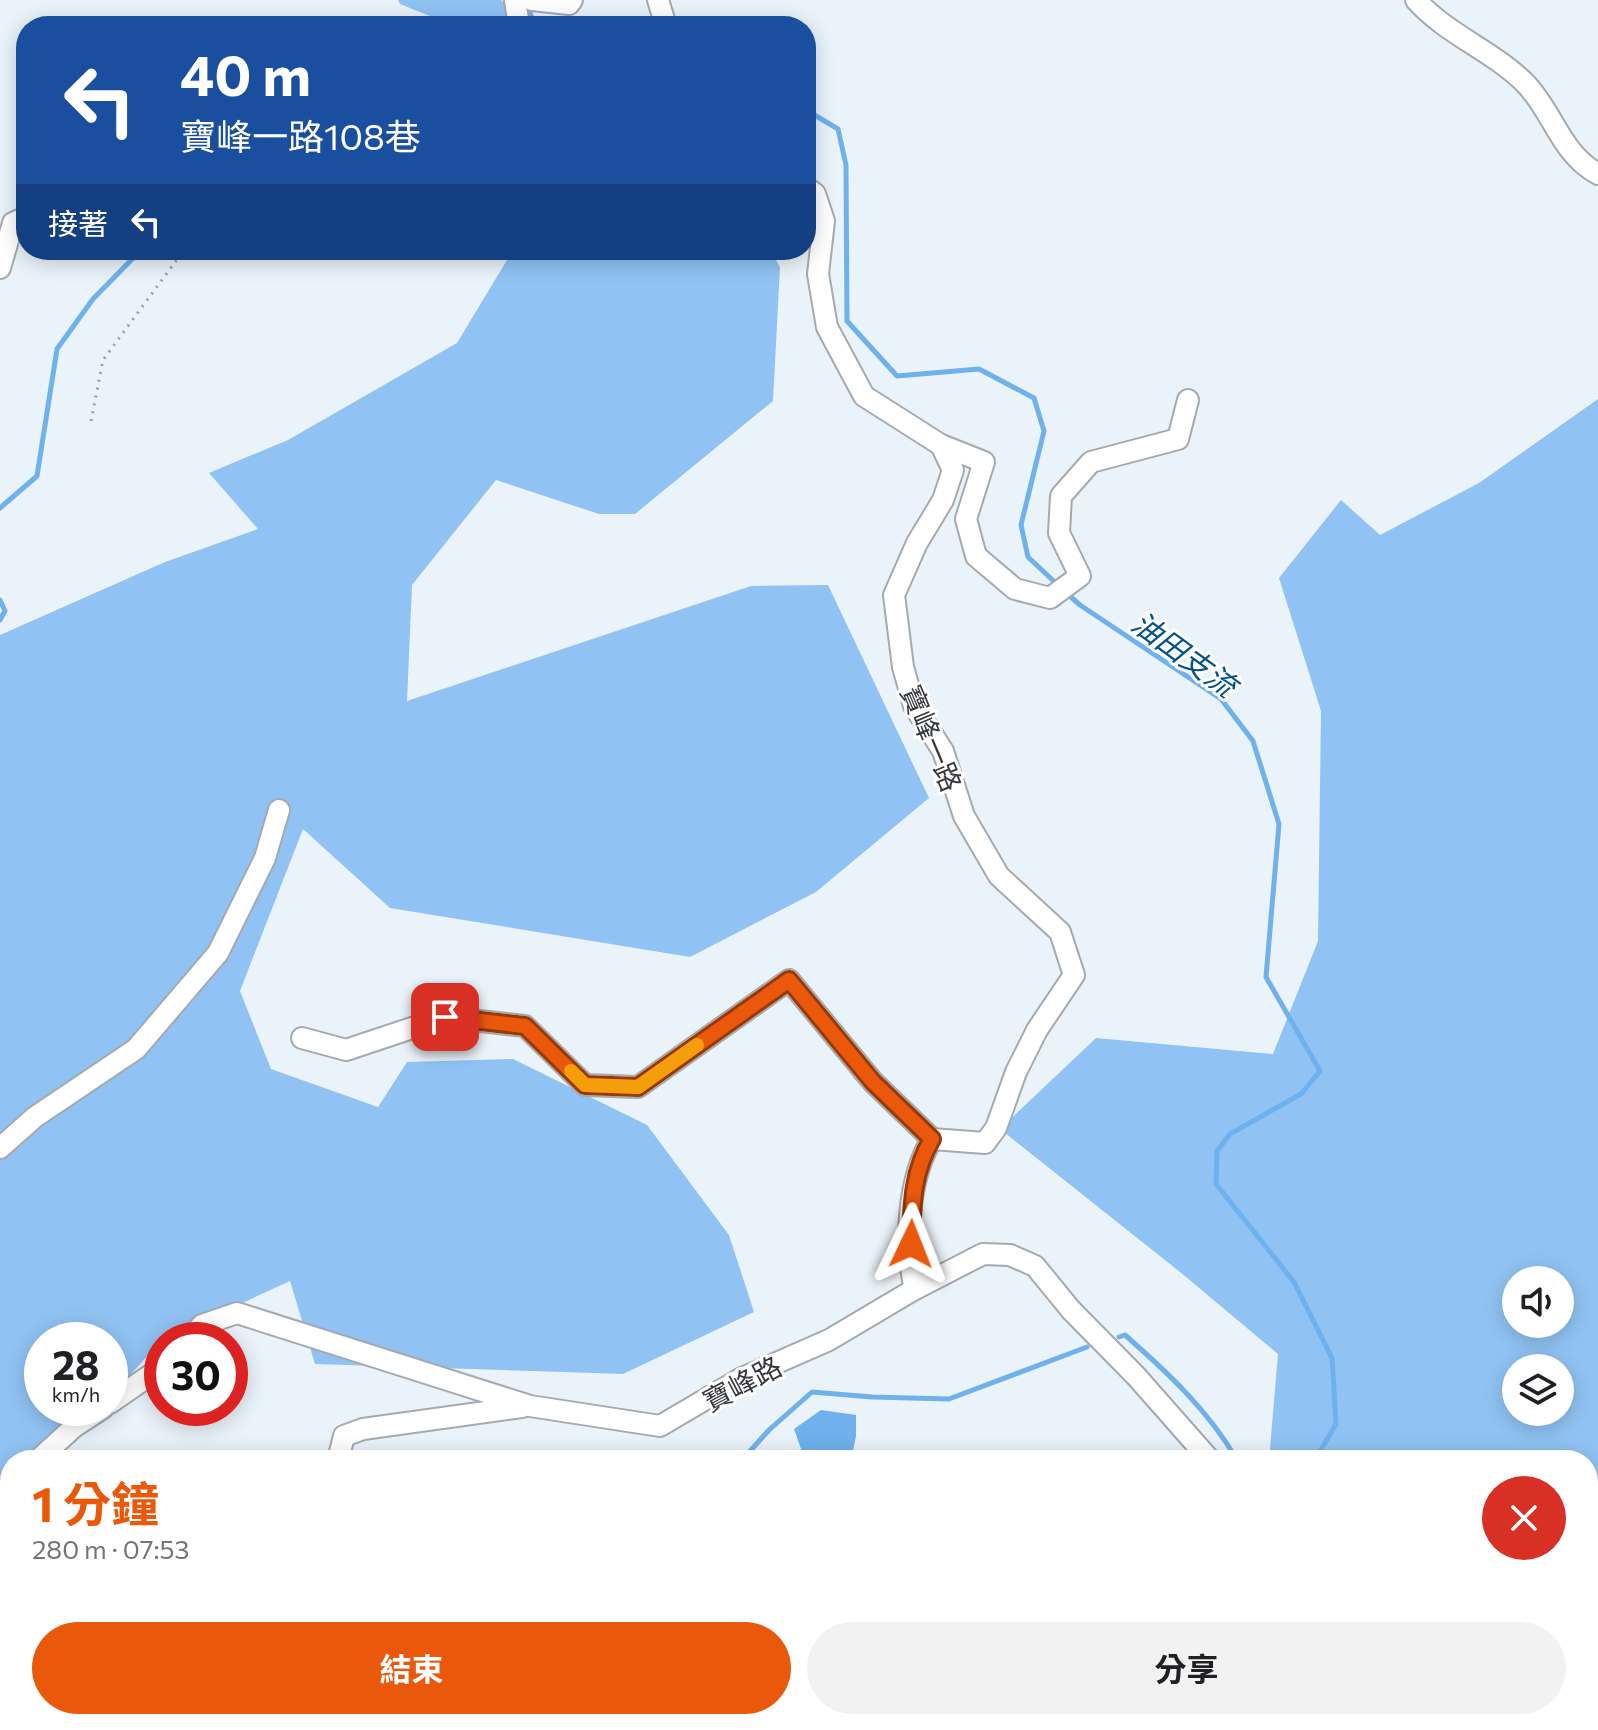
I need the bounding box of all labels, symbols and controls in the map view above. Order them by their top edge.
text: 40 m [180,39,311,108]
icon: left [48,48,152,152]
text: 寶峰一路108巷 [180,113,421,157]
icon: left [124,200,168,244]
text: 接著 [48,204,108,241]
water label: 油田支流 [1126,603,1248,706]
street label: 寶峰一路 [894,680,970,796]
pin [411,983,479,1051]
icon: arrive [423,995,467,1039]
position arrow [869,1202,953,1286]
map controls [1502,1266,1574,1426]
button: sound [1502,1266,1574,1338]
speed limit sign: 30 [144,1322,248,1426]
text: 28 [52,1339,100,1388]
street label: 寶峰路 [697,1348,787,1418]
button: layers [1502,1354,1574,1426]
text: km/h [52,1382,100,1406]
text: 1 分鐘 [32,1473,159,1532]
button: close [1482,1476,1566,1560]
text: 280 m · 07:53 [32,1533,189,1564]
button: 結束 [32,1622,791,1714]
button: 分享 [807,1622,1566,1714]

